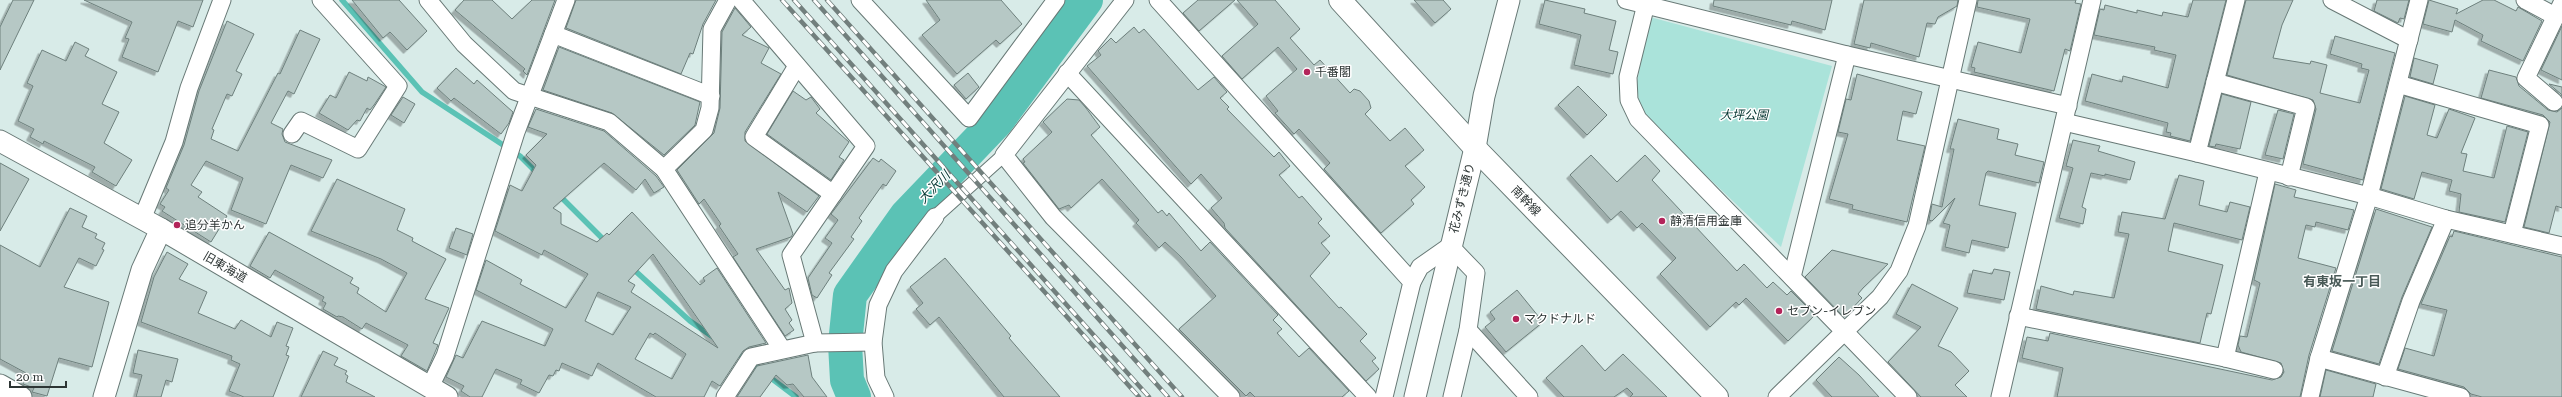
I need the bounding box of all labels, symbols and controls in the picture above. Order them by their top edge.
place label: 千番閣 [1315,65,1351,79]
marker: 千番閣 [1302,67,1312,77]
park label: 大坪公園 [1720,108,1770,122]
street label: 花みずき通り [1446,161,1478,235]
water label: 大沢川 [915,166,954,206]
street label: 南幹線 [1508,183,1544,219]
place label: 静清信用金庫 [1670,214,1742,228]
marker: 静清信用金庫 [1657,216,1667,226]
place label: 追分羊かん [185,218,245,232]
marker: 追分羊かん [172,220,182,230]
street label: 旧東海道 [201,249,249,285]
district label: 有東坂一丁目 [2303,274,2381,289]
place label: セブン-イレブン [1787,304,1876,318]
marker: セブン-イレブン [1774,306,1784,316]
place label: マクドナルド [1524,312,1596,326]
marker: マクドナルド [1511,314,1521,324]
scale bar [10,363,66,389]
text: 20 m [16,370,43,384]

